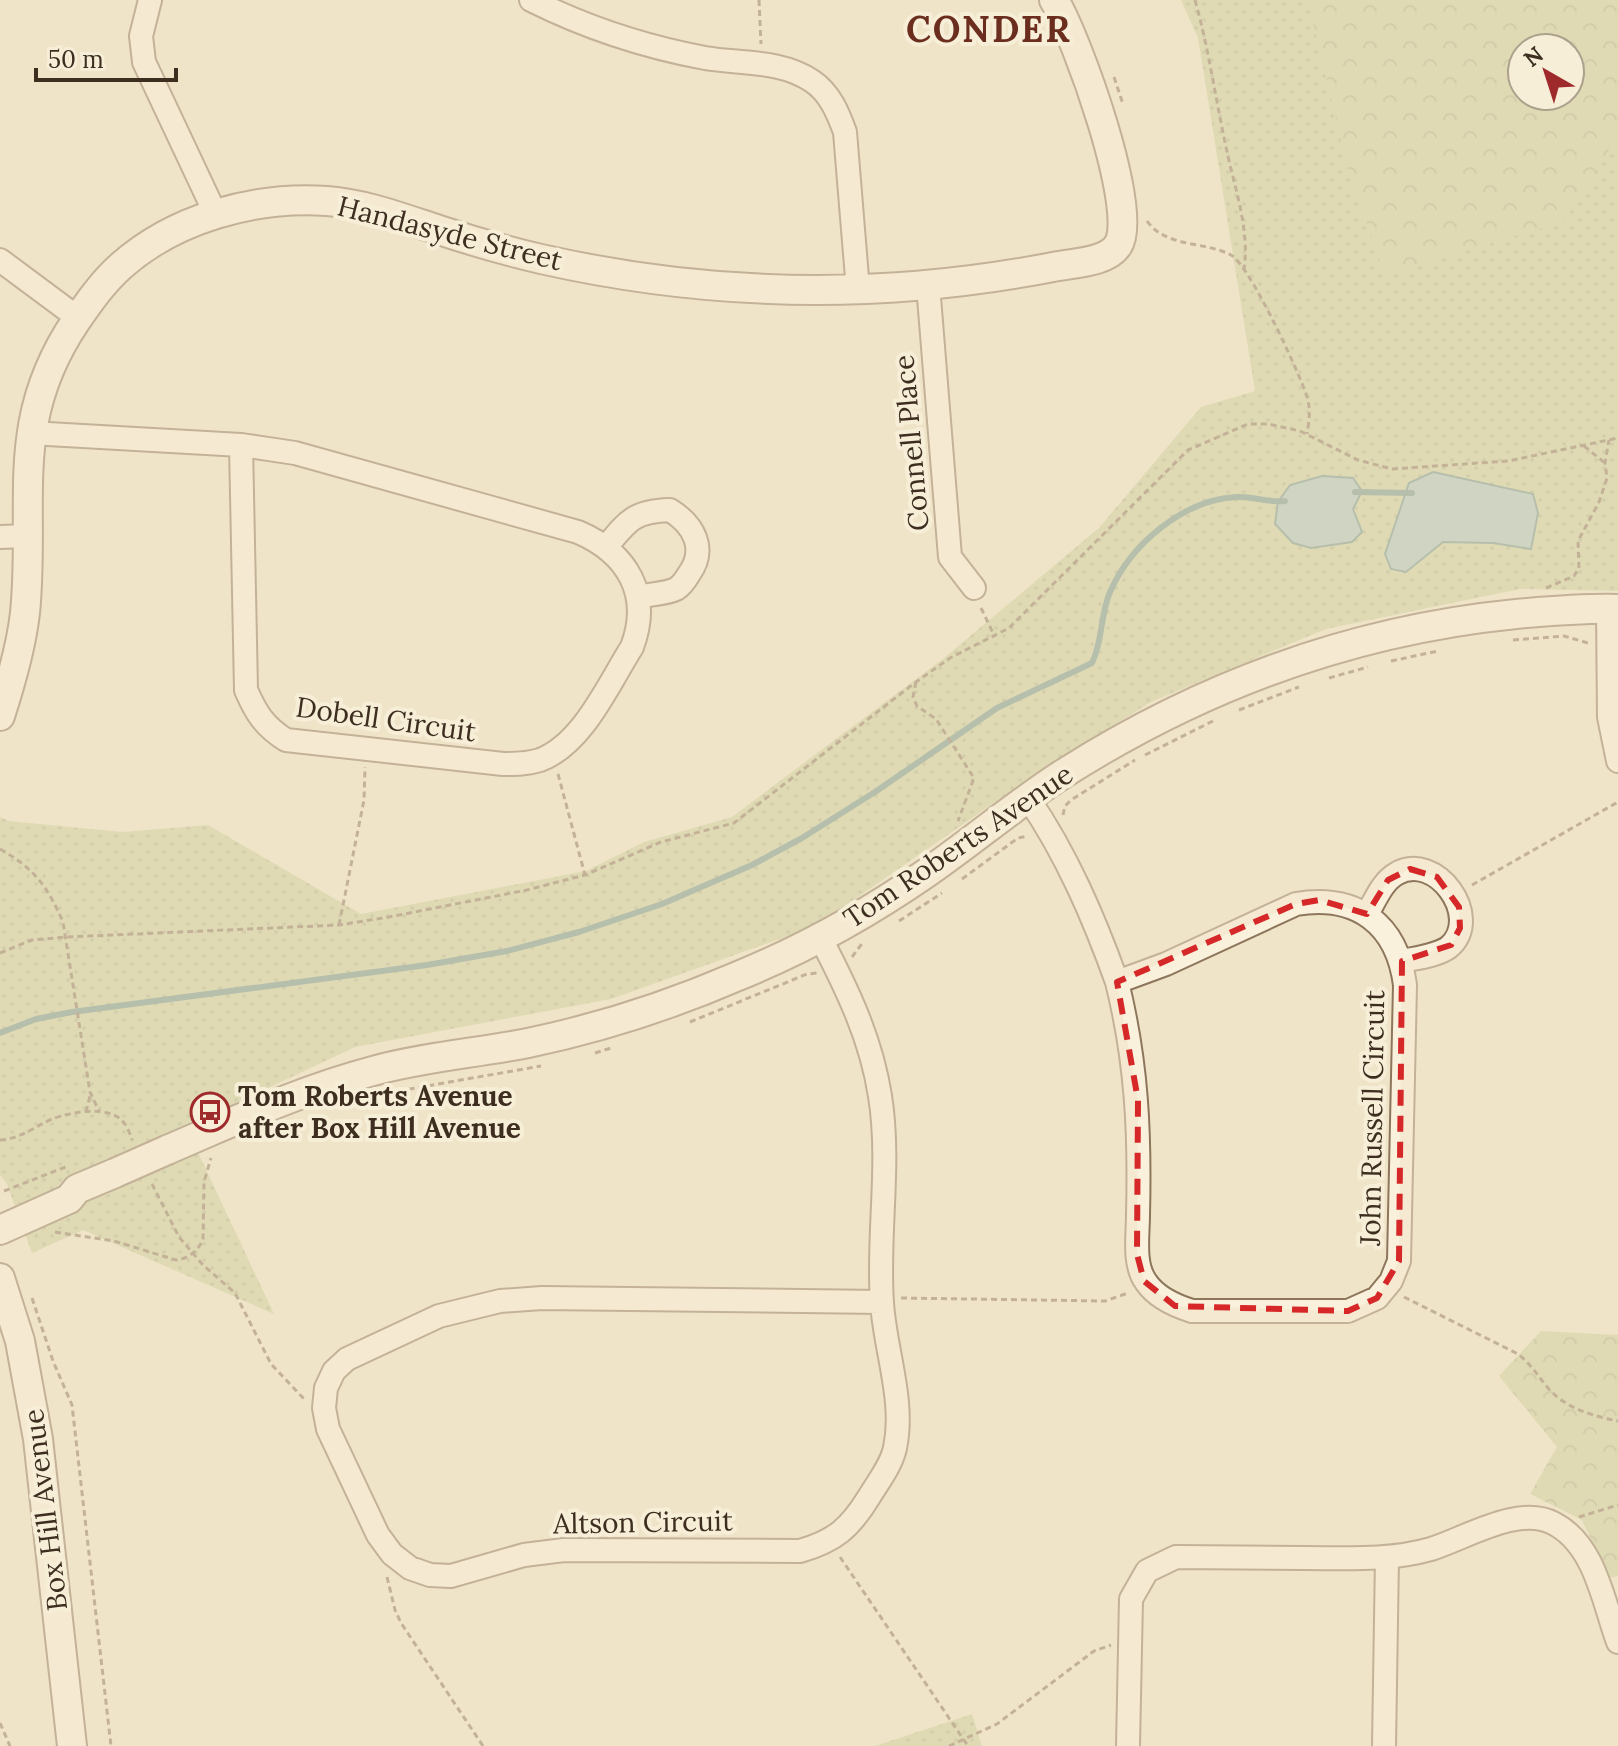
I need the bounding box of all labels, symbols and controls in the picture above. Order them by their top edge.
district label: CONDER [906,6,1072,52]
scale bar [36,32,176,82]
north arrow [1506,32,1586,112]
text: N [1518,40,1549,73]
text: 50 m [48,44,104,75]
street label: Handasyde Street [334,188,566,278]
street label: Connell Place [885,354,937,532]
street label: Dobell Circuit [294,689,478,749]
street label: Tom Roberts Avenue [836,756,1080,936]
street label: John Russell Circuit [1352,990,1392,1247]
place label: Tom Roberts Avenue after Box Hill Avenue [238,1078,521,1146]
bus stop icon: Tom Roberts Avenue after Box Hill Avenue [189,1091,231,1133]
street label: Box Hill Avenue [15,1407,75,1613]
street label: Altson Circuit [552,1502,733,1542]

